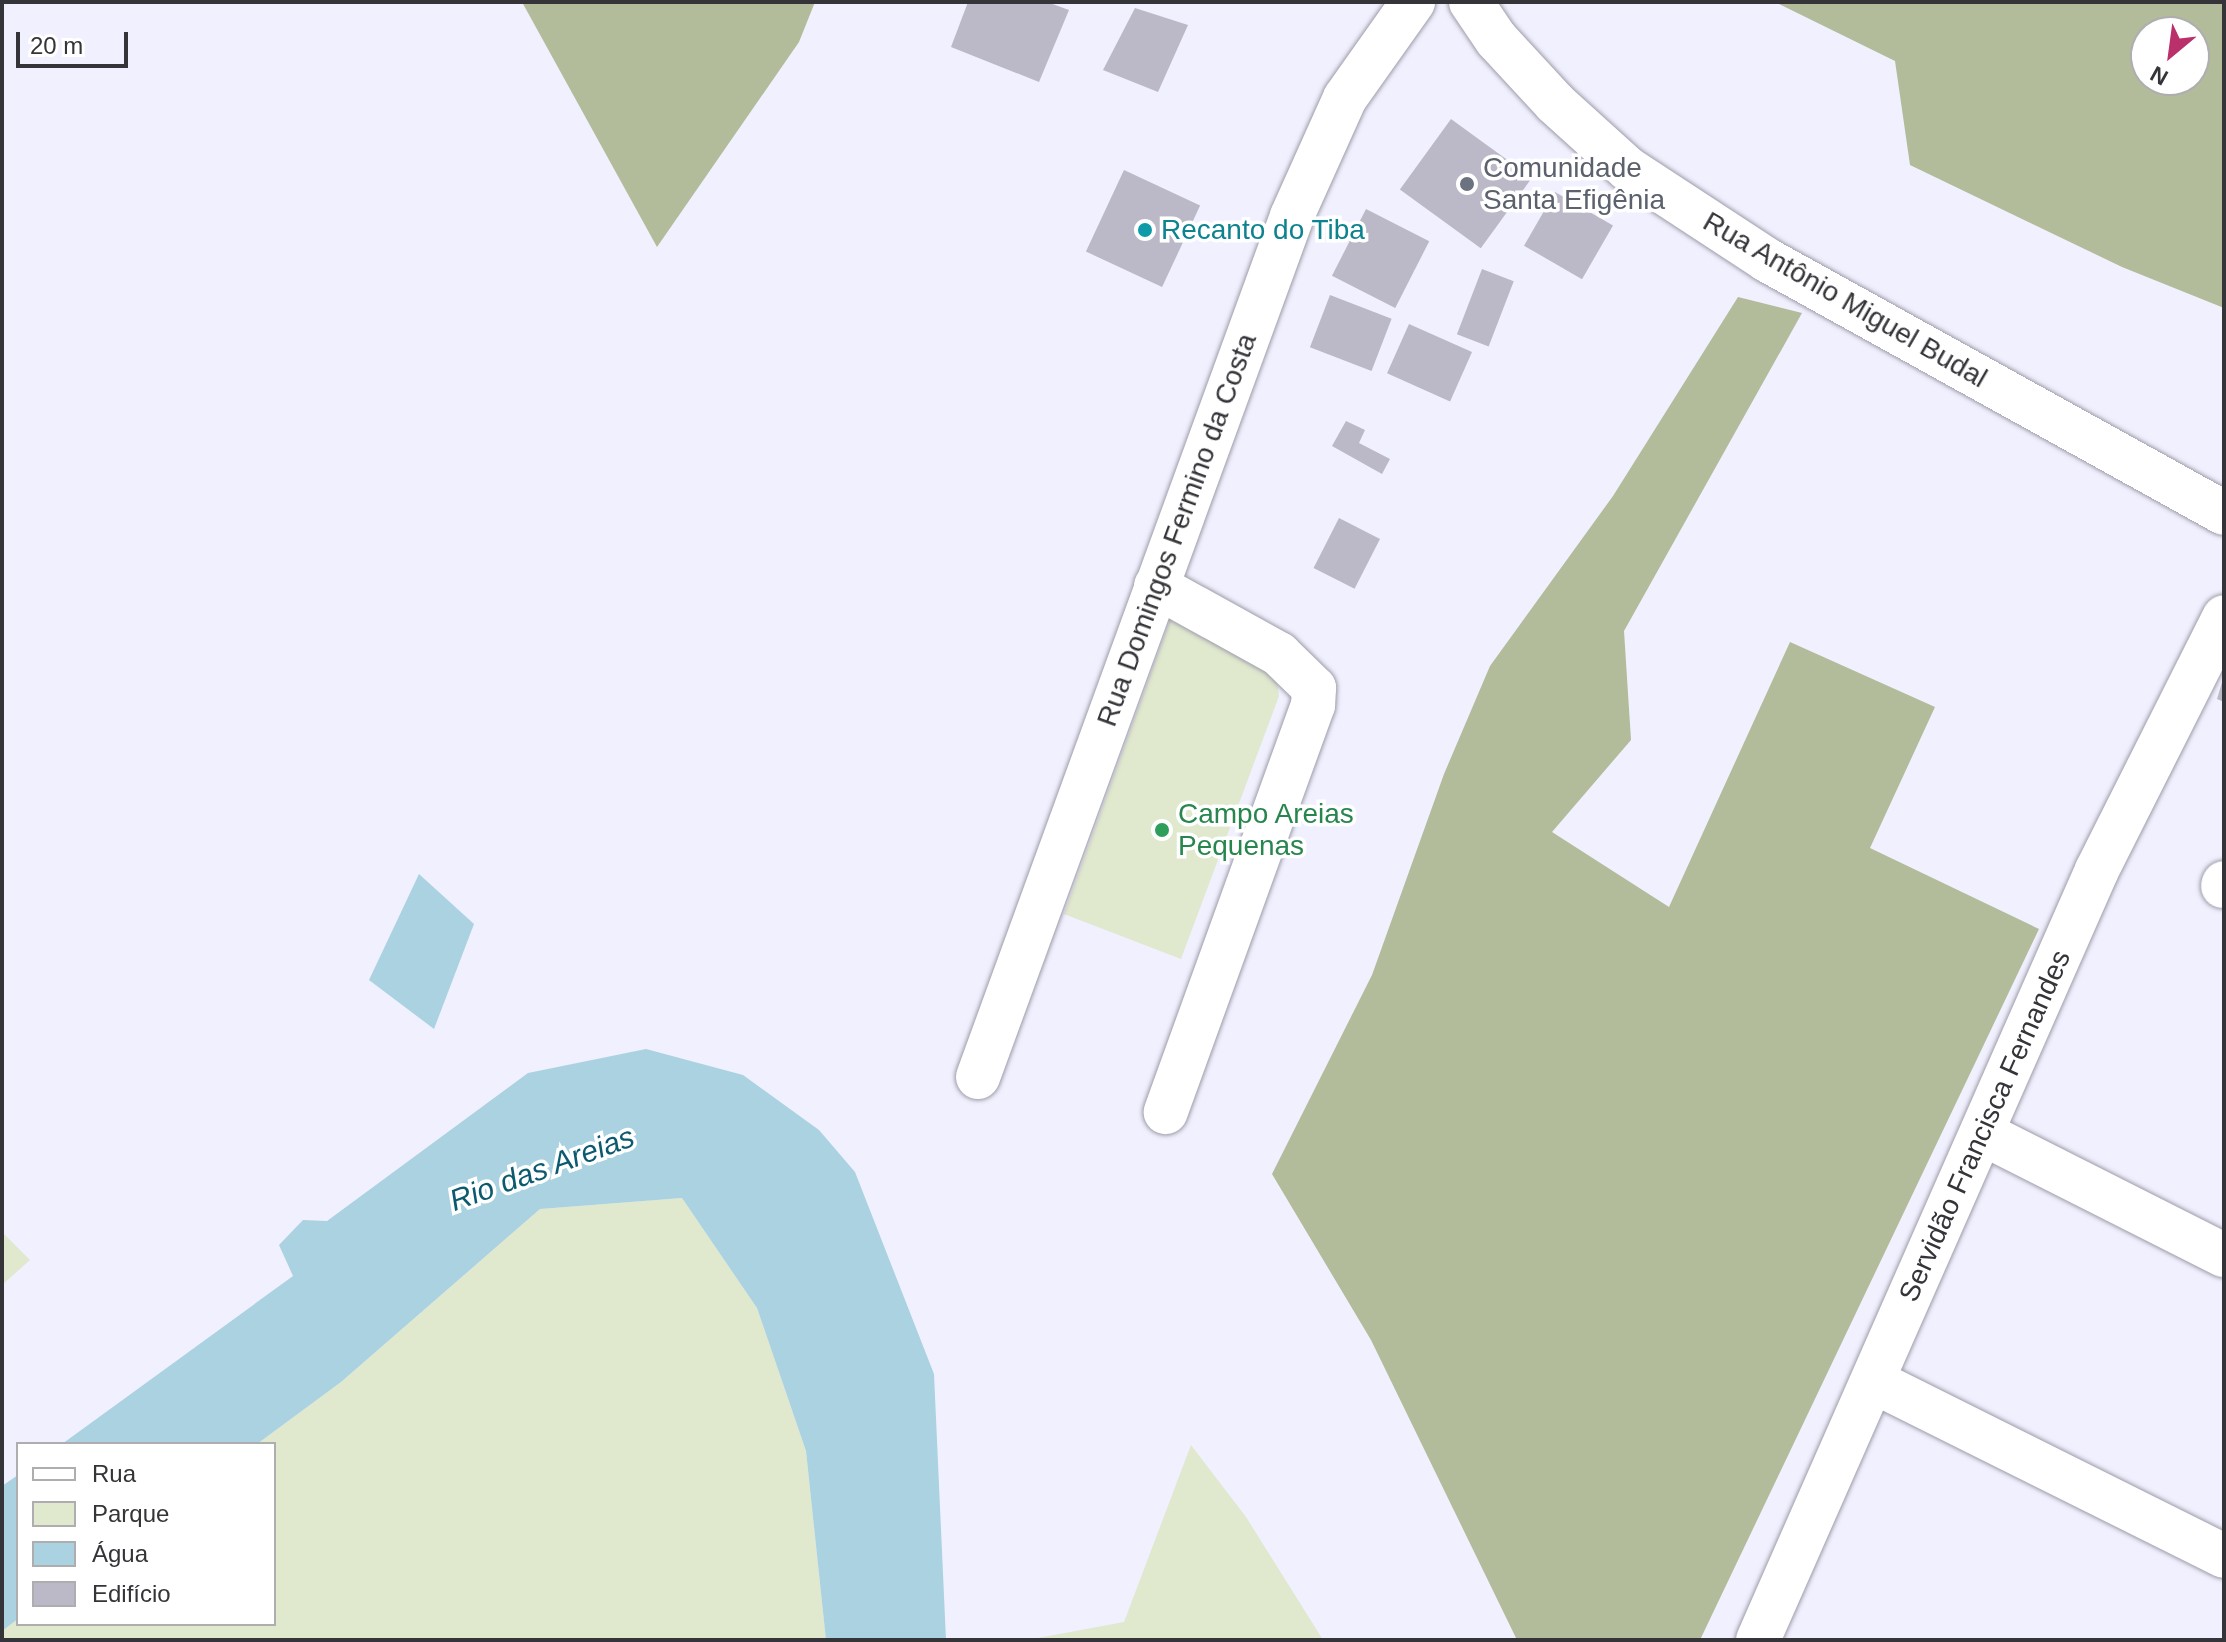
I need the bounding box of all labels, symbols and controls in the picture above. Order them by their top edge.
scale bar [20,16,132,66]
north arrow [2130,16,2210,96]
text: 20 m [30,32,83,59]
text: N [2146,61,2172,90]
place label: Comunidade Santa Efigênia [1483,151,1665,217]
marker: Comunidade Santa Efigênia [1458,175,1476,193]
street label: Rua Antônio Miguel Budal [1696,205,1994,395]
place label: Recanto do Tiba [1161,213,1365,247]
marker: Recanto do Tiba [1136,221,1154,239]
street label: Rua Domingos Fermino da Costa [1090,329,1264,731]
place label: Campo Areias Pequenas [1178,797,1355,863]
marker: Campo Areias Pequenas [1153,821,1171,839]
street label: Servidão Francisca Fernandes [1892,945,2078,1307]
water label: Rio das Areias [444,1119,640,1219]
legend [16,1442,276,1626]
text: Rua [92,1460,136,1487]
text: Parque [92,1500,169,1527]
text: Água [92,1540,148,1567]
text: Edifício [92,1580,171,1607]

